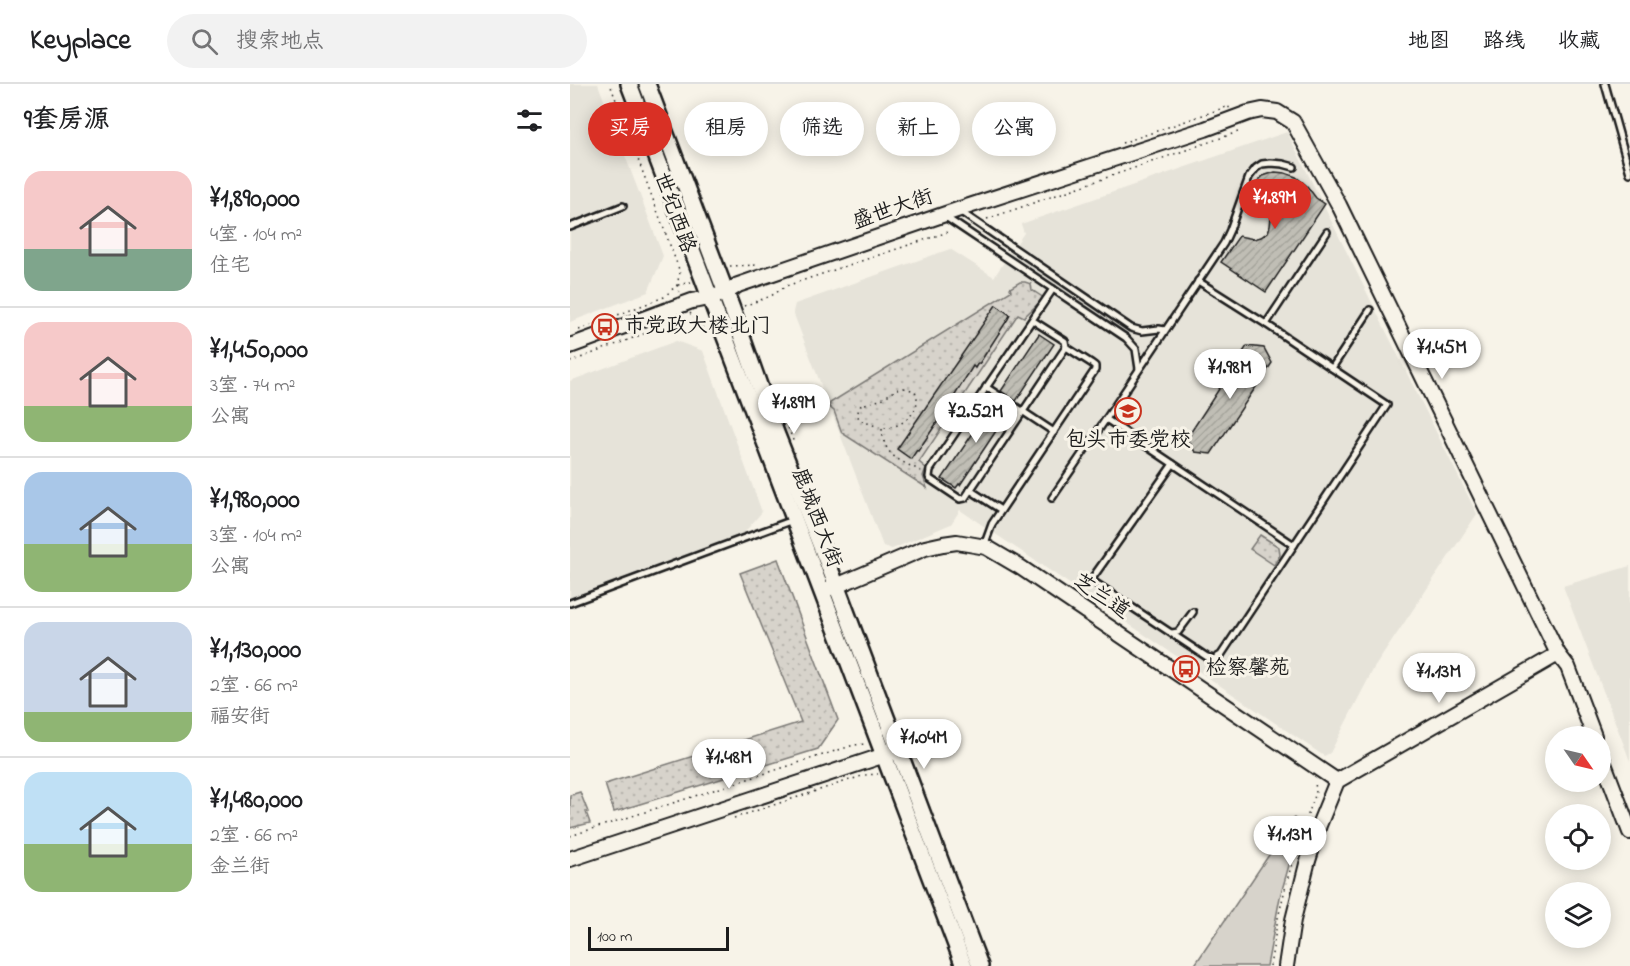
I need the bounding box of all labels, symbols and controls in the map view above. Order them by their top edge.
search box [167,14,587,68]
text: Keyplace [30,21,131,62]
icon: search [188,25,221,58]
text: 搜索地点 [236,26,324,58]
text: 地图 [1408,27,1450,57]
text: 路线 [1483,27,1525,57]
text: 收藏 [1558,27,1600,57]
text: 9套房源 [24,102,110,140]
chip: 买房 [588,102,672,156]
chip: 租房 [684,102,768,156]
chip: 筛选 [780,102,864,156]
chip: 新上 [876,102,960,156]
chip: 公寓 [972,102,1056,156]
icon: filters [513,104,546,137]
street label: 世纪西路 [646,168,702,258]
pin: ¥1.89M [1226,179,1324,230]
text: ¥1,890,000 [210,181,300,219]
street label: 盛世大街 [848,182,938,238]
text: ¥1.89M [1253,184,1297,213]
icon: home [72,195,144,267]
text: 4室 · 104 m² [210,221,302,250]
text: 住宅 [210,252,250,281]
bus stop icon: 市党政大楼北门 [590,312,620,342]
place label: 市党政大楼北门 [624,312,771,342]
pin: ¥1.45M [1393,329,1491,380]
text: ¥1,450,000 [210,332,308,370]
text: ¥1.45M [1417,334,1467,363]
icon: home [72,346,144,418]
pin: ¥1.98M [1181,349,1279,400]
text: ¥1.98M [1208,354,1252,383]
text: 3室 · 74 m² [210,372,295,401]
pin: ¥1.89M [745,384,843,435]
text: ¥1.89M [772,389,816,418]
pin: ¥2.52M [927,393,1025,444]
school or university icon: 包头市委党校 [1113,396,1143,426]
text: ¥2.52M [948,398,1004,427]
text: 公寓 [210,403,250,432]
place label: 包头市委党校 [1065,426,1191,456]
street label: 鹿城西大街 [783,464,849,572]
text: ¥1,980,000 [210,482,300,520]
icon: home [72,496,144,568]
text: 3室 · 104 m² [210,522,302,551]
text: 公寓 [210,553,250,582]
street label: 芝兰道 [1066,567,1136,627]
text: ¥1,130,000 [210,632,301,670]
icon: home [72,646,144,718]
pin: ¥1.13M [1390,653,1488,704]
bus stop icon: 检察馨苑 [1171,654,1201,684]
place label: 检察馨苑 [1206,654,1290,684]
text: ¥1.13M [1417,658,1462,687]
text: 2室 · 66 m² [210,672,298,701]
text: 福安街 [210,703,270,732]
pin: ¥1.04M [875,719,973,770]
text: ¥1.04M [900,724,948,753]
north arrow [1545,726,1611,792]
map controls [1545,726,1611,948]
pin: ¥1.48M [680,739,778,790]
text: ¥1.48M [706,744,752,773]
text: ¥1,480,000 [210,782,303,820]
icon: home [72,796,144,868]
button: locate [1545,804,1611,870]
pin: ¥1.13M [1241,816,1339,867]
text: ¥1.13M [1268,821,1313,850]
text: 2室 · 66 m² [210,822,298,851]
text: 金兰街 [210,853,270,882]
button: layers [1545,882,1611,948]
scale bar [588,924,729,952]
text: 100 m [597,925,632,949]

